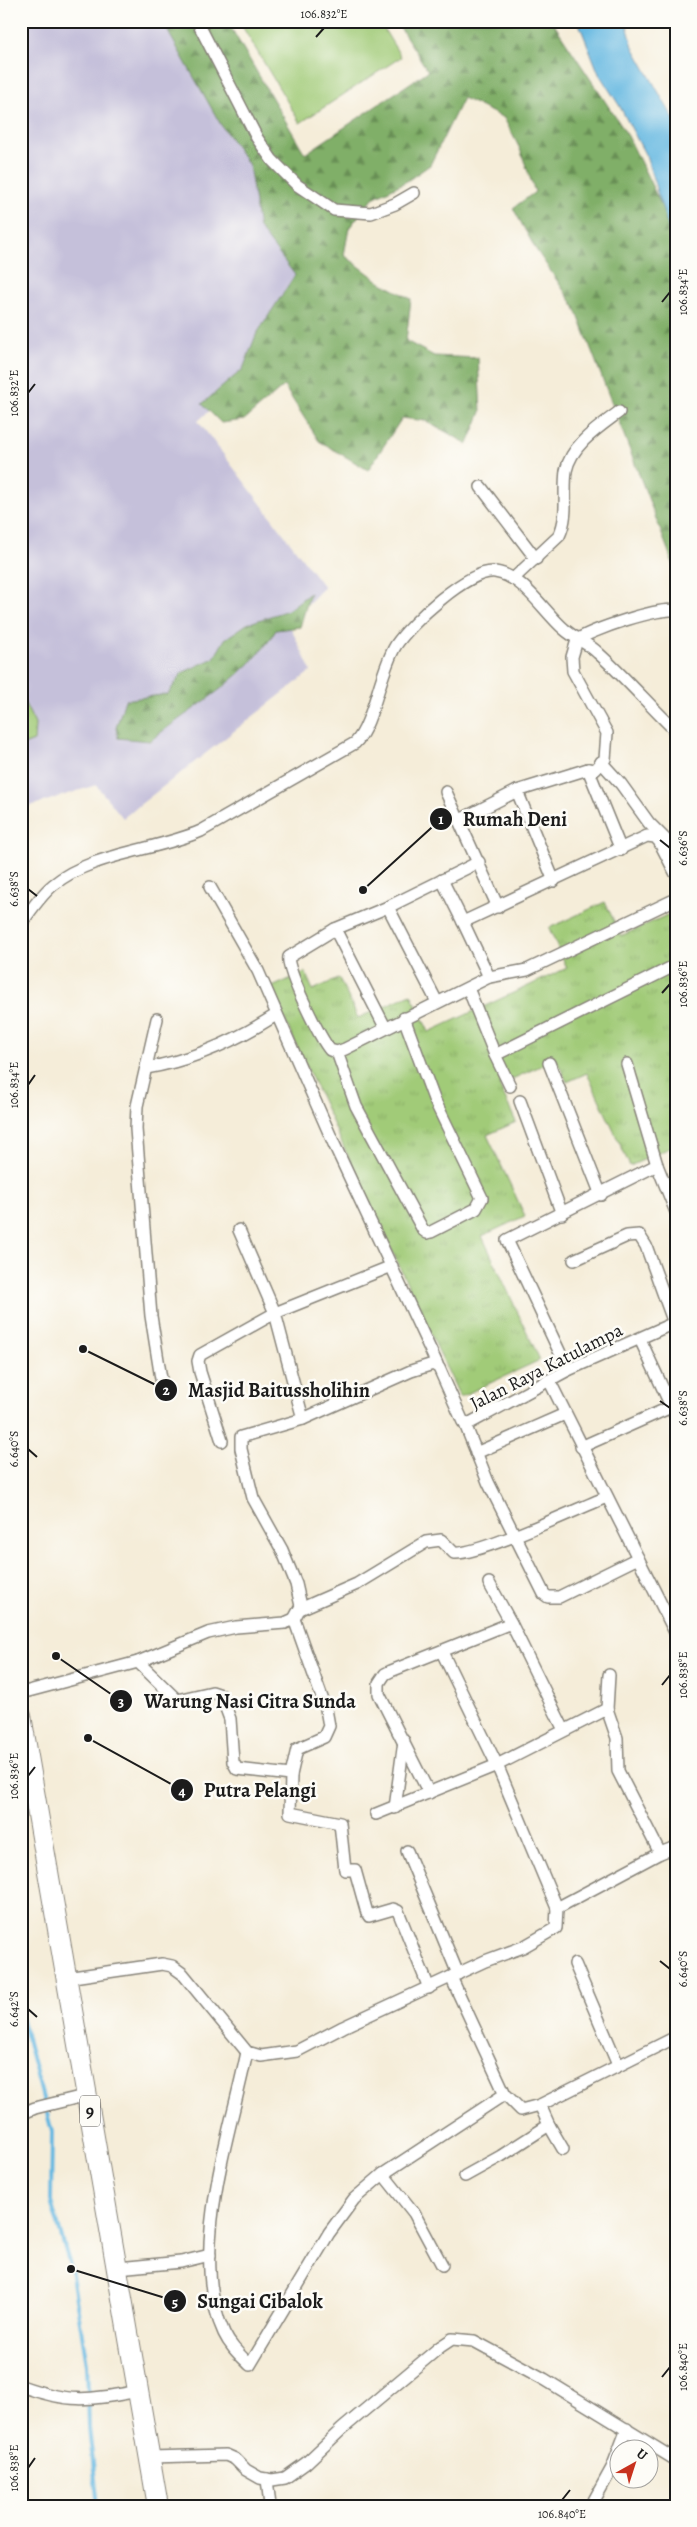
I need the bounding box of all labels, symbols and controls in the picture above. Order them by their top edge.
text: 106.832°E [301,6,347,22]
text: 106.834°E [675,269,691,315]
text: 106.832°E [6,370,22,416]
callout: Rumah Deni [428,801,577,836]
text: Rumah Deni [463,806,567,833]
text: 1 [438,809,444,829]
text: 6.636°S [675,830,691,866]
text: 6.638°S [6,871,22,907]
text: 106.836°E [675,961,691,1007]
text: 106.834°E [6,1062,22,1108]
street label: Jalan Raya Katulampa [466,1317,627,1417]
callout: Masjid Baitussholihin [153,1373,380,1408]
text: Masjid Baitussholihin [188,1377,370,1404]
text: 2 [162,1380,170,1400]
text: 6.638°S [675,1390,691,1426]
text: 6.640°S [6,1431,22,1467]
text: 106.838°E [675,1651,691,1699]
callout: Warung Nasi Citra Sunda [109,1684,366,1719]
text: Warung Nasi Citra Sunda [143,1688,356,1715]
text: 3 [118,1692,124,1712]
text: 106.836°E [6,1753,22,1799]
callout: Putra Pelangi [169,1773,327,1808]
text: Putra Pelangi [204,1777,316,1804]
text: 4 [178,1781,186,1801]
text: 6.640°S [675,1951,691,1987]
text: 6.642°S [6,1991,22,2027]
road number: 9 [80,2096,100,2126]
callout: Sungai Cibalok [162,2284,333,2319]
text: Sungai Cibalok [197,2288,323,2315]
text: 5 [172,2292,178,2312]
text: 106.840°E [675,2343,691,2391]
north arrow [610,2440,660,2490]
text: 106.838°E [6,2444,22,2492]
text: U [632,2444,651,2465]
text: 106.840°E [538,2506,586,2522]

